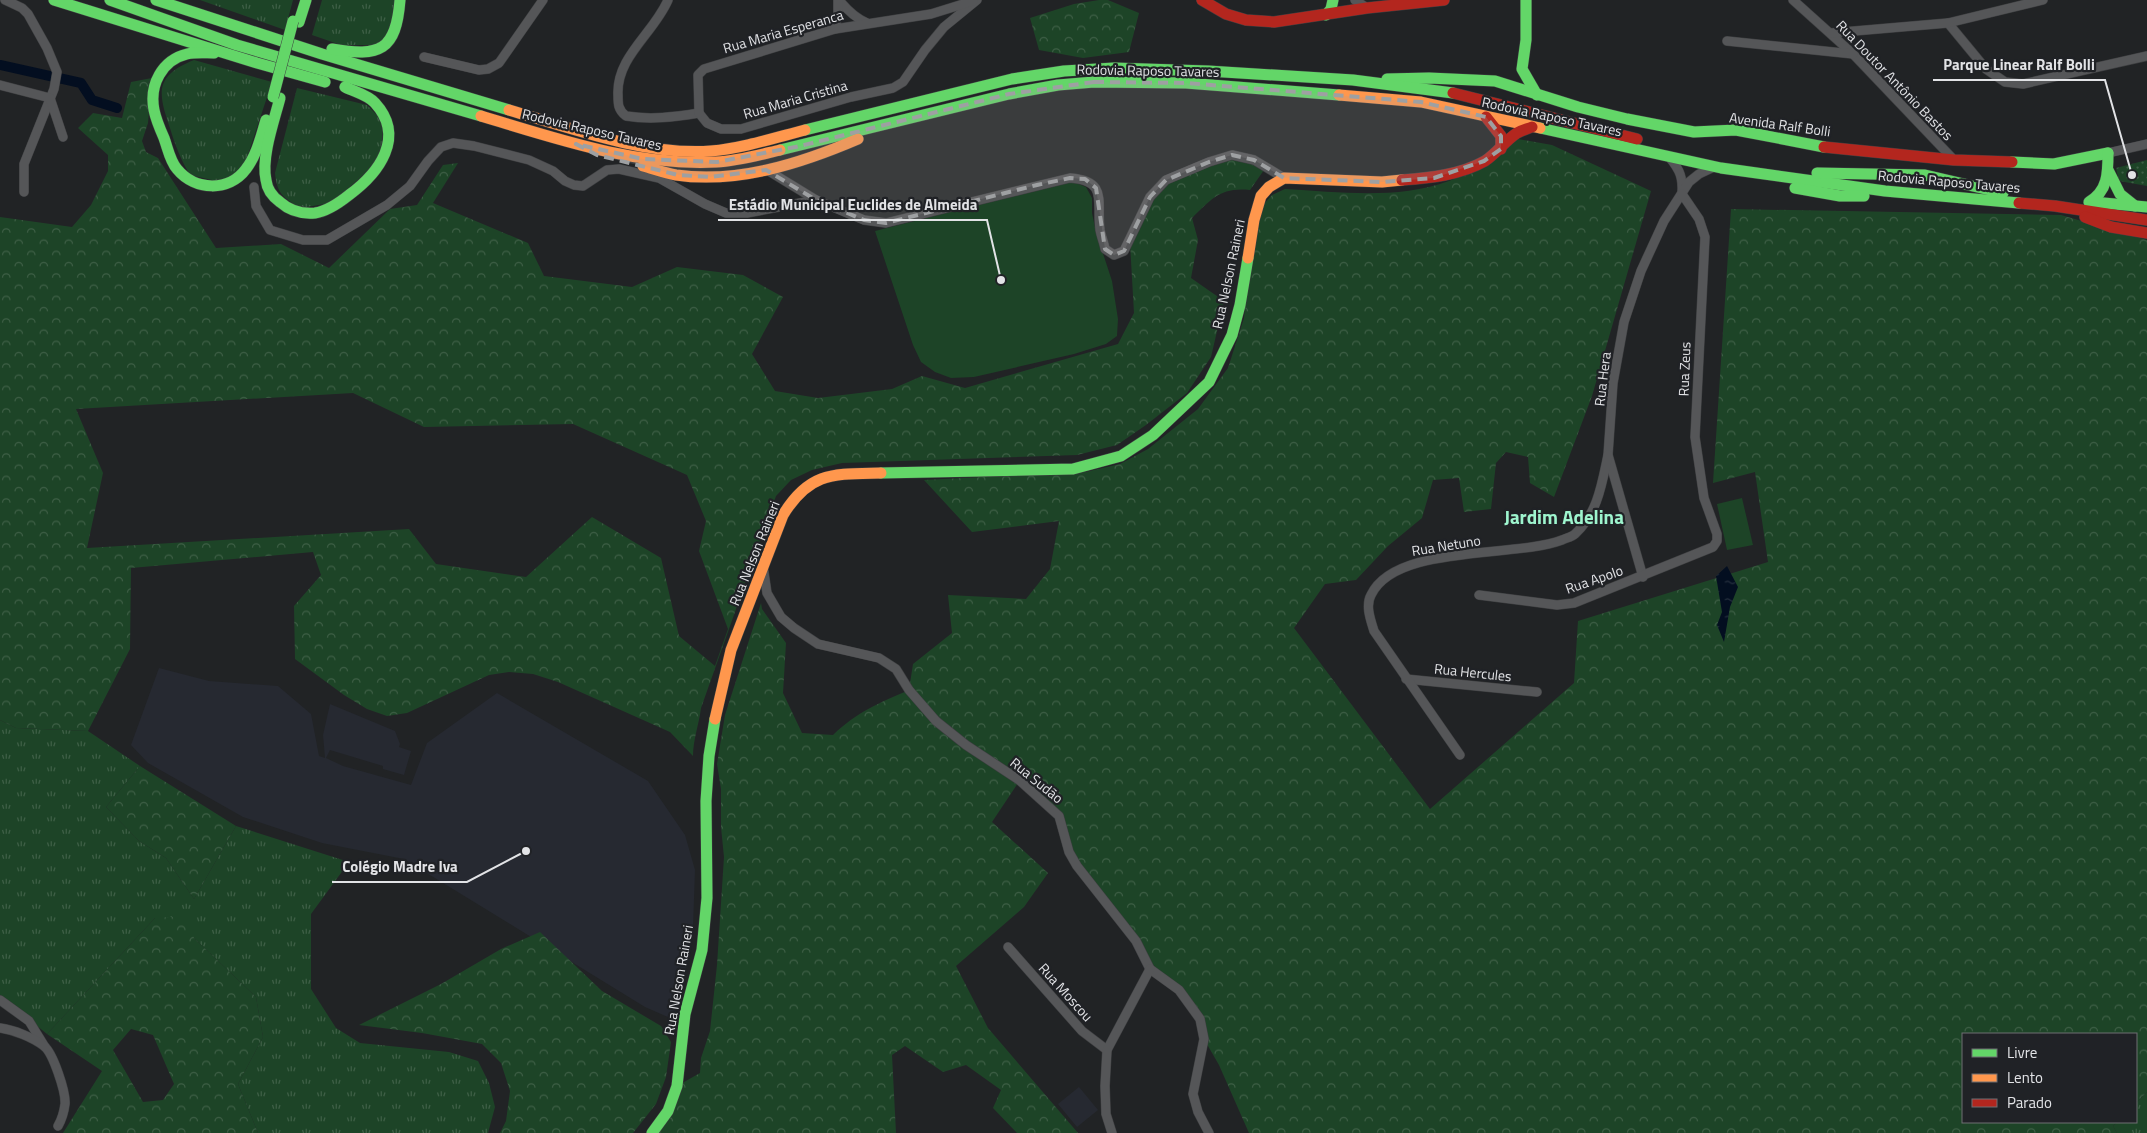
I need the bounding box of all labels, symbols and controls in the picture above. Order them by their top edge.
street label: Rua Maria Esperanca [720,4,846,58]
street label: Rua Doutor Antônio Bastos [1832,15,1958,145]
callout: Parque Linear Ralf Bolli [1933,50,2105,80]
text: Parque Linear Ralf Bolli [1943,53,2095,76]
street label: Rodovia Raposo Tavares [1076,58,1220,82]
street label: Rua Maria Cristina [740,74,850,124]
street label: Rodovia Raposo Tavares [1480,91,1624,141]
street label: Rodovia Raposo Tavares [520,103,664,155]
street label: Avenida Ralf Bolli [1728,107,1832,141]
street label: Rodovia Raposo Tavares [1877,164,2021,198]
callout: Estádio Municipal Euclides de Almeida [718,190,987,220]
text: Estádio Municipal Euclides de Almeida [729,193,978,216]
street label: Rua Nelson Raineri [1206,217,1250,331]
street label: Rua Zeus [1673,341,1695,397]
street label: Rua Hera [1588,351,1616,407]
street label: Rua Nelson Raineri [723,497,785,609]
district label: Jardim Adelina [1504,502,1624,531]
street label: Rua Netuno [1410,529,1482,561]
street label: Rua Apolo [1562,559,1626,599]
street label: Rua Hercules [1433,658,1513,686]
street label: Rua Sudão [1006,752,1068,808]
callout: Colégio Madre Iva [332,852,467,882]
text: Colégio Madre Iva [342,855,458,878]
street label: Rua Nelson Raineri [658,923,698,1037]
street label: Rua Moscou [1034,958,1098,1026]
legend [1962,1033,2137,1123]
text: Livre [2007,1041,2037,1064]
text: Lento [2007,1066,2043,1089]
text: Parado [2007,1091,2052,1114]

